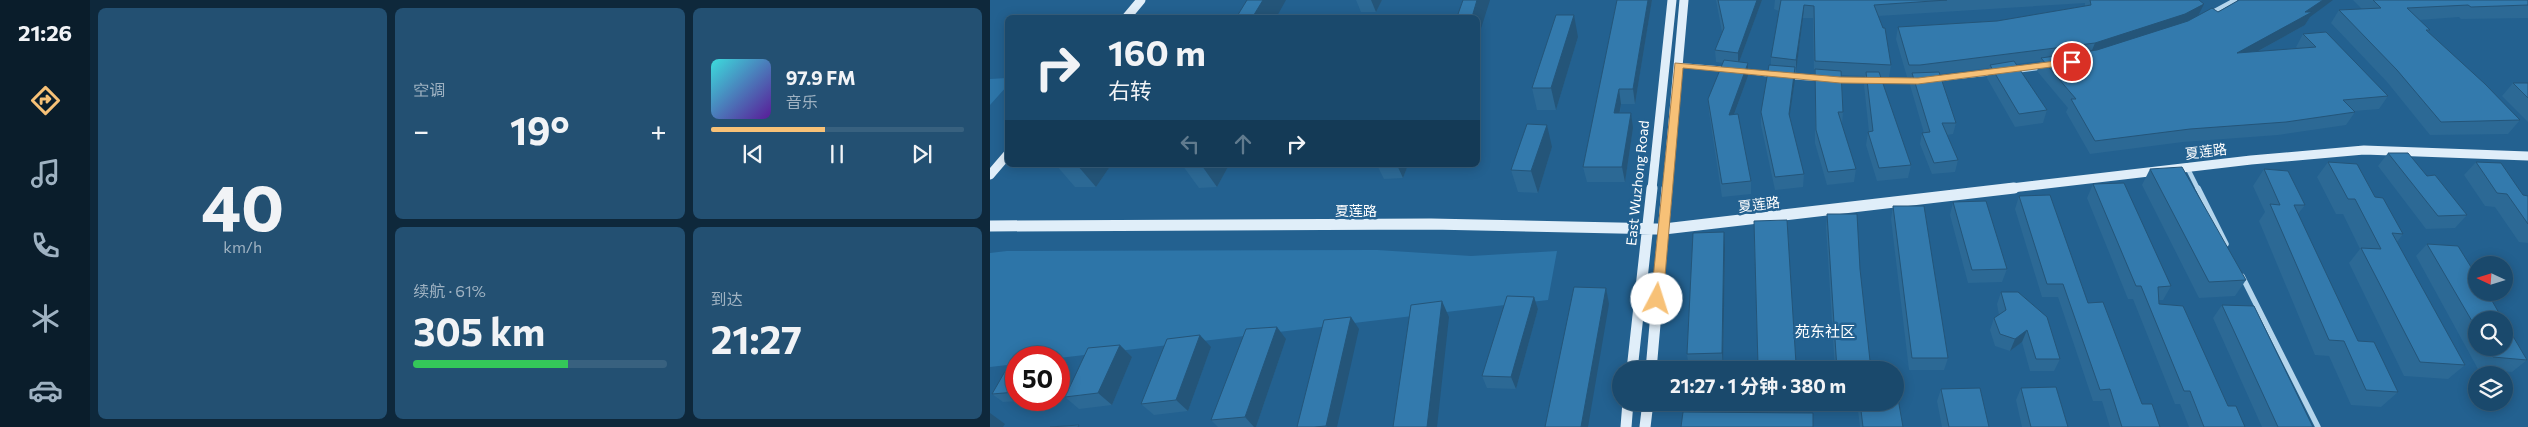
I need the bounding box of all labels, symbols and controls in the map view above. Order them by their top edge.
text: 21:26 [18,19,72,46]
text: 160 m [1108,30,1206,73]
icon: right [1025,35,1090,100]
pin [2051,41,2093,83]
icon: arrive [2058,48,2086,76]
text: 97.9 FM [786,66,856,89]
text: 右转 [1108,77,1152,104]
text: 空调 [413,80,445,99]
icon: directions [28,83,63,118]
text: 音乐 [786,92,818,111]
text: 19° [510,106,570,153]
text: − [413,113,429,147]
text: + [650,113,667,147]
street label: East Wuzhong Road [1622,119,1652,247]
icon: left [1176,130,1204,158]
icon: ahead [1229,130,1257,158]
icon: right [1282,130,1310,158]
icon: previous [739,140,767,168]
icon: pause [823,140,851,168]
icon: next [908,140,936,168]
street label: 夏莲路 [2184,140,2228,162]
icon: music [28,156,63,191]
text: 40 [201,165,284,244]
street label: 夏莲路 [1737,193,1781,215]
street label: 夏莲路 [1335,202,1377,219]
icon: phone [28,228,63,263]
text: km/h [223,237,262,256]
north arrow [2468,256,2512,301]
map controls [2468,256,2513,411]
position arrow [1630,272,1682,324]
text: 续航 · 61% [413,281,486,300]
text: 到达 [711,289,743,308]
icon: climate [28,301,63,336]
text: 305 km [413,307,545,354]
button: search [2468,311,2513,356]
text: 21:27 [711,315,802,362]
district label: 苑东社区 [1795,322,1855,340]
speed limit sign: 50 [1005,346,1070,411]
button: layers [2468,366,2513,411]
icon: car [28,373,63,408]
text: 21:27 · 1 分钟 · 380 m [1670,374,1846,397]

